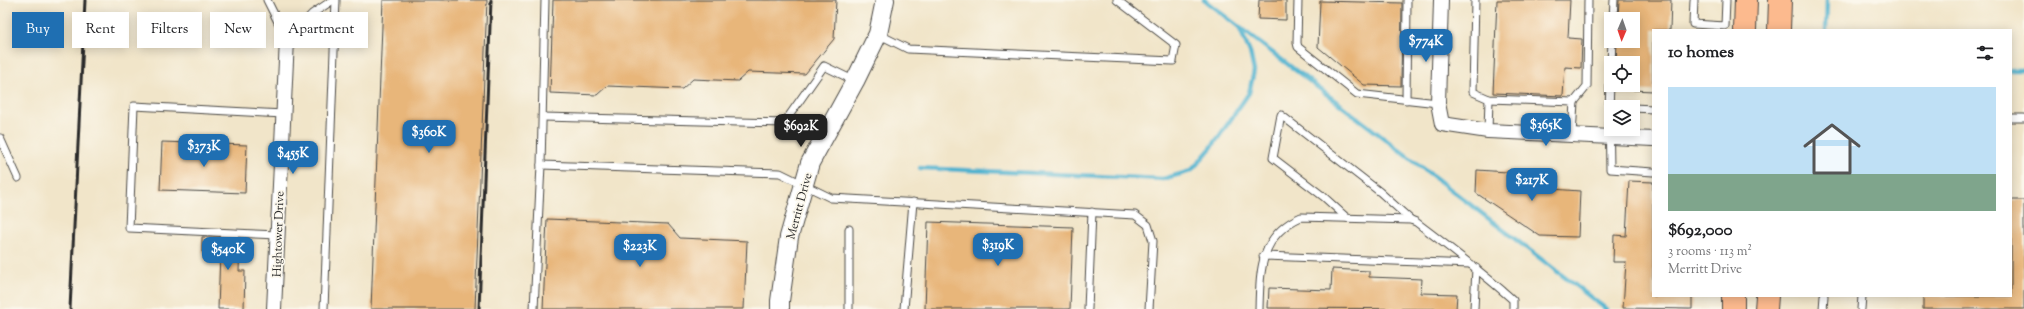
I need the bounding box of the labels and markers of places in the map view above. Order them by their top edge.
pin: $774K [1398,29,1454,63]
pin: $365K [1518,113,1574,147]
pin: $692K [773,114,829,148]
pin: $360K [401,120,457,154]
pin: $373K [176,134,232,168]
pin: $455K [265,141,321,175]
pin: $217K [1504,168,1560,202]
pin: $319K [970,233,1026,267]
pin: $223K [612,234,668,268]
pin: $540K [200,237,256,271]

